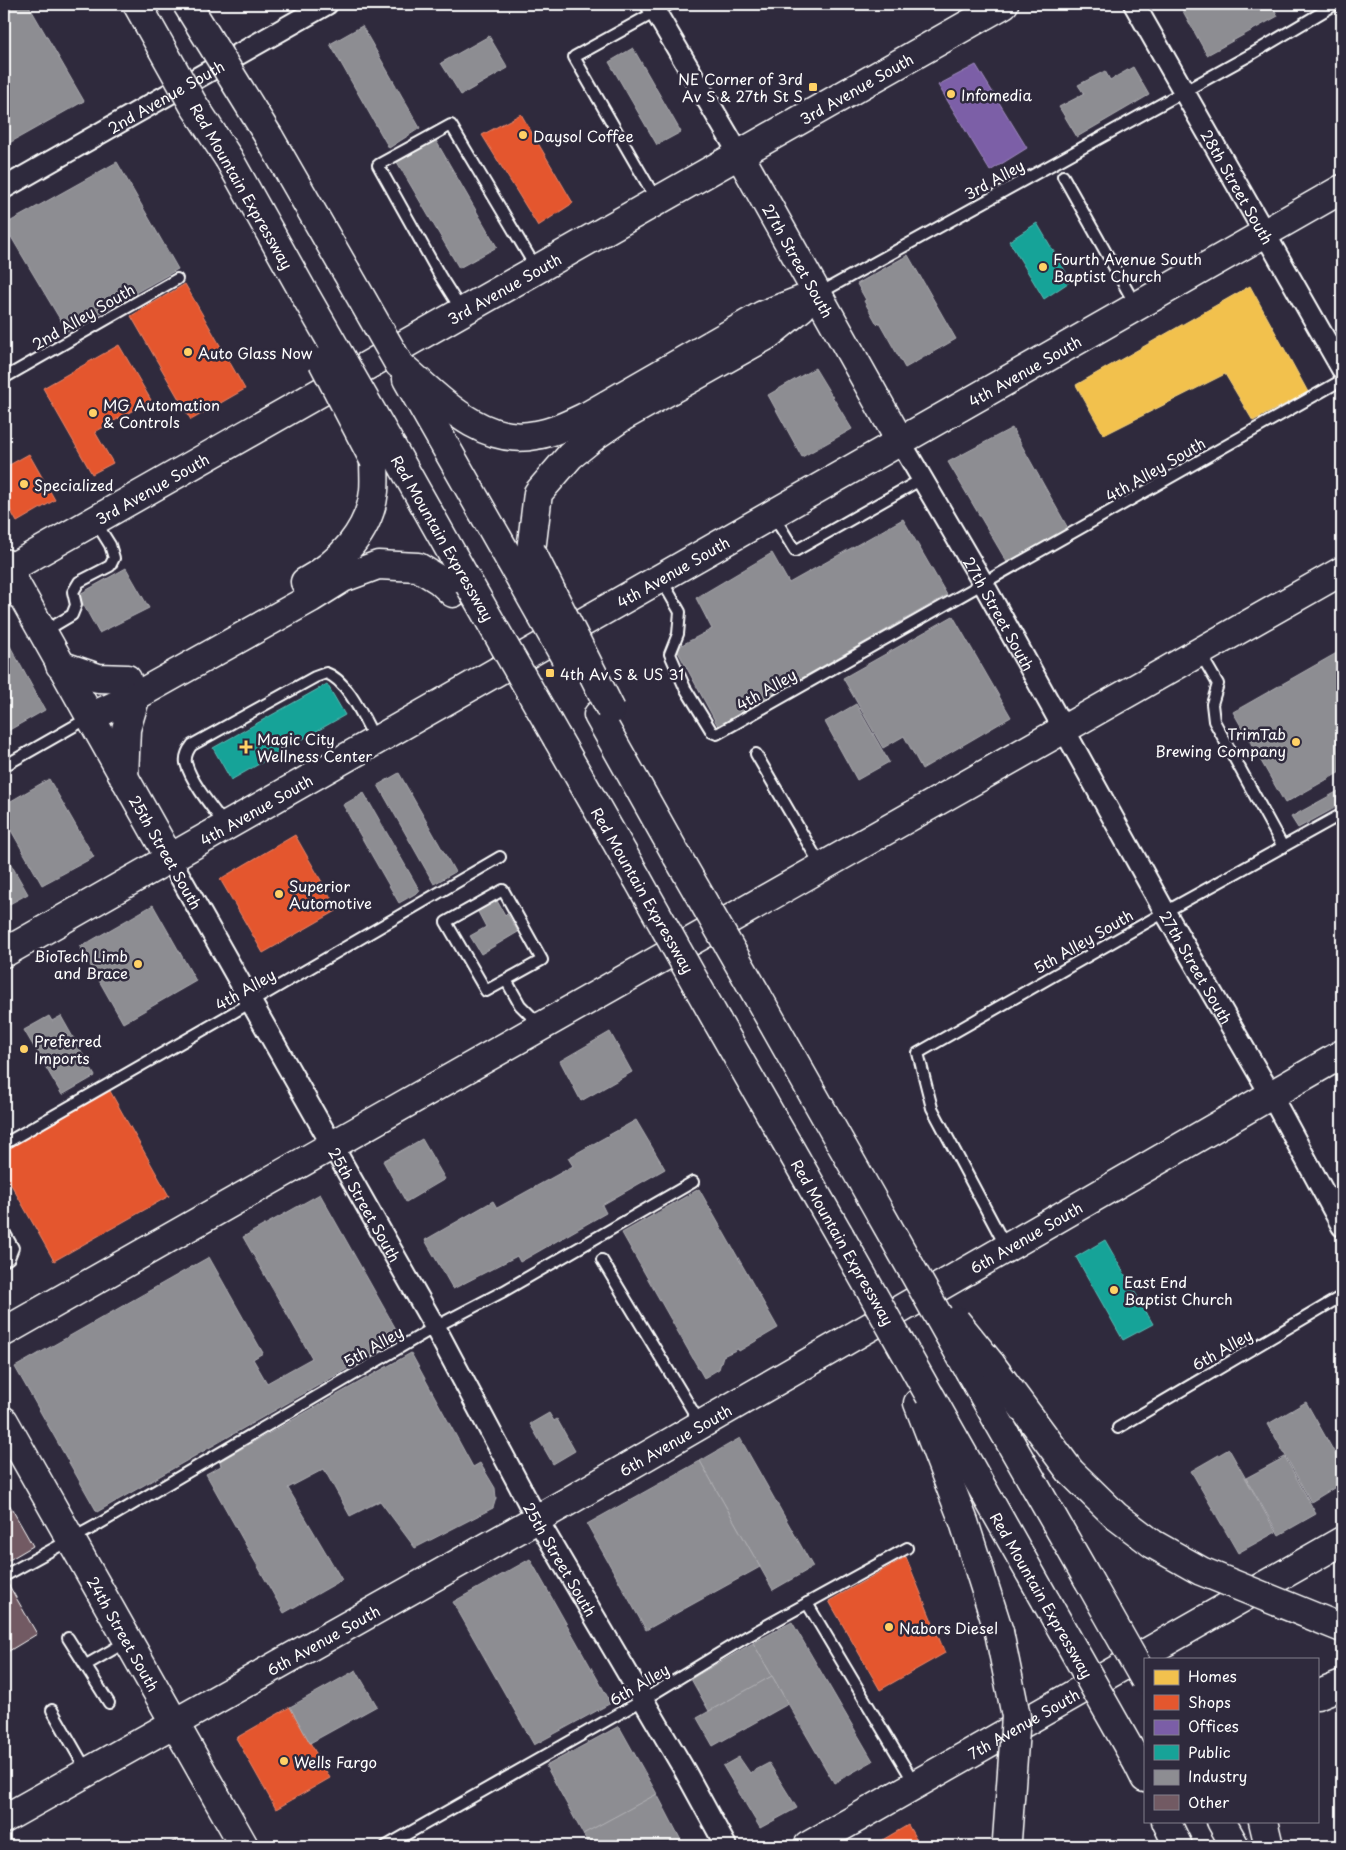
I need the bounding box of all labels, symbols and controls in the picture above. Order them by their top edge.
street label: 3rd Avenue South [795,47,917,129]
street label: 2nd Avenue South [103,54,228,138]
place label: NE Corner of 3rd Av S & 27th St S [678,67,803,107]
marker: NE Corner of 3rd Av S & 27th St S [807,81,819,93]
place label: Infomedia [961,83,1032,106]
marker: Infomedia [945,88,957,100]
street label: Red Mountain Expressway [185,99,299,273]
place label: Daysol Coffee [533,124,634,147]
street label: 28th Street South [1196,125,1280,248]
marker: Daysol Coffee [517,129,529,141]
street label: 3rd Alley [960,153,1028,205]
street label: 27th Street South [757,199,840,322]
street label: 3rd Avenue South [443,247,565,329]
place label: Fourth Avenue South Baptist Church [1053,247,1202,287]
marker: Fourth Avenue South Baptist Church [1037,261,1049,273]
street label: 2nd Alley South [27,277,139,355]
street label: 4th Avenue South [964,329,1085,412]
place label: Auto Glass Now [198,341,313,364]
marker: Auto Glass Now [182,346,194,358]
place label: MG Automation & Controls [103,393,220,433]
marker: MG Automation & Controls [87,407,99,419]
street label: 4th Alley South [1101,431,1209,507]
street label: 3rd Avenue South [91,447,213,529]
street label: Red Mountain Expressway [386,451,500,625]
place label: Specialized [34,473,113,496]
marker: Specialized [18,478,30,490]
street label: 4th Avenue South [612,530,733,613]
street label: 27th Street South [958,552,1041,675]
place label: 4th Av S & US 31 [560,662,684,685]
street label: 4th Alley [732,662,800,716]
marker: 4th Av S & US 31 [544,667,556,679]
place label: TrimTab Brewing Company [1155,722,1286,762]
place label: Magic City Wellness Center [257,727,372,767]
marker: TrimTab Brewing Company [1290,736,1302,748]
marker: Magic City Wellness Center [239,740,253,754]
street label: 4th Avenue South [195,768,317,851]
street label: 25th Street South [124,791,208,913]
street label: Red Mountain Expressway [586,803,700,977]
place label: Superior Automotive [289,874,372,914]
marker: Superior Automotive [273,888,285,900]
street label: 5th Alley South [1029,903,1137,979]
street label: 27th Street South [1155,906,1239,1028]
place label: BioTech Limb and Brace [34,944,128,984]
marker: BioTech Limb and Brace [132,958,144,970]
street label: 4th Alley [211,962,279,1016]
place label: Preferred Imports [34,1029,102,1069]
marker: Preferred Imports [18,1043,30,1055]
street label: 25th Street South [324,1143,407,1266]
street label: Red Mountain Expressway [786,1155,900,1329]
street label: 6th Avenue South [965,1195,1086,1278]
place label: East End Baptist Church [1124,1270,1233,1310]
marker: East End Baptist Church [1108,1284,1120,1296]
street label: 5th Alley [339,1320,407,1372]
street label: 6th Alley [1188,1323,1256,1375]
street label: 6th Avenue South [615,1398,736,1481]
street label: 25th Street South [519,1498,603,1620]
street label: Red Mountain Expressway [985,1508,1099,1682]
street label: 24th Street South [82,1572,166,1695]
street label: 6th Avenue South [262,1598,384,1681]
place label: Nabors Diesel [899,1616,998,1639]
marker: Nabors Diesel [883,1621,895,1633]
street label: 6th Alley [605,1657,673,1711]
legend [1144,1658,1318,1822]
text: Homes [1188,1664,1237,1687]
street label: 7th Avenue South [963,1682,1083,1764]
text: Shops [1188,1690,1231,1713]
text: Offices [1188,1714,1239,1737]
text: Public [1188,1740,1231,1763]
place label: Wells Fargo [294,1750,377,1773]
marker: Wells Fargo [278,1755,290,1767]
text: Industry [1188,1764,1247,1787]
text: Other [1188,1790,1229,1813]

